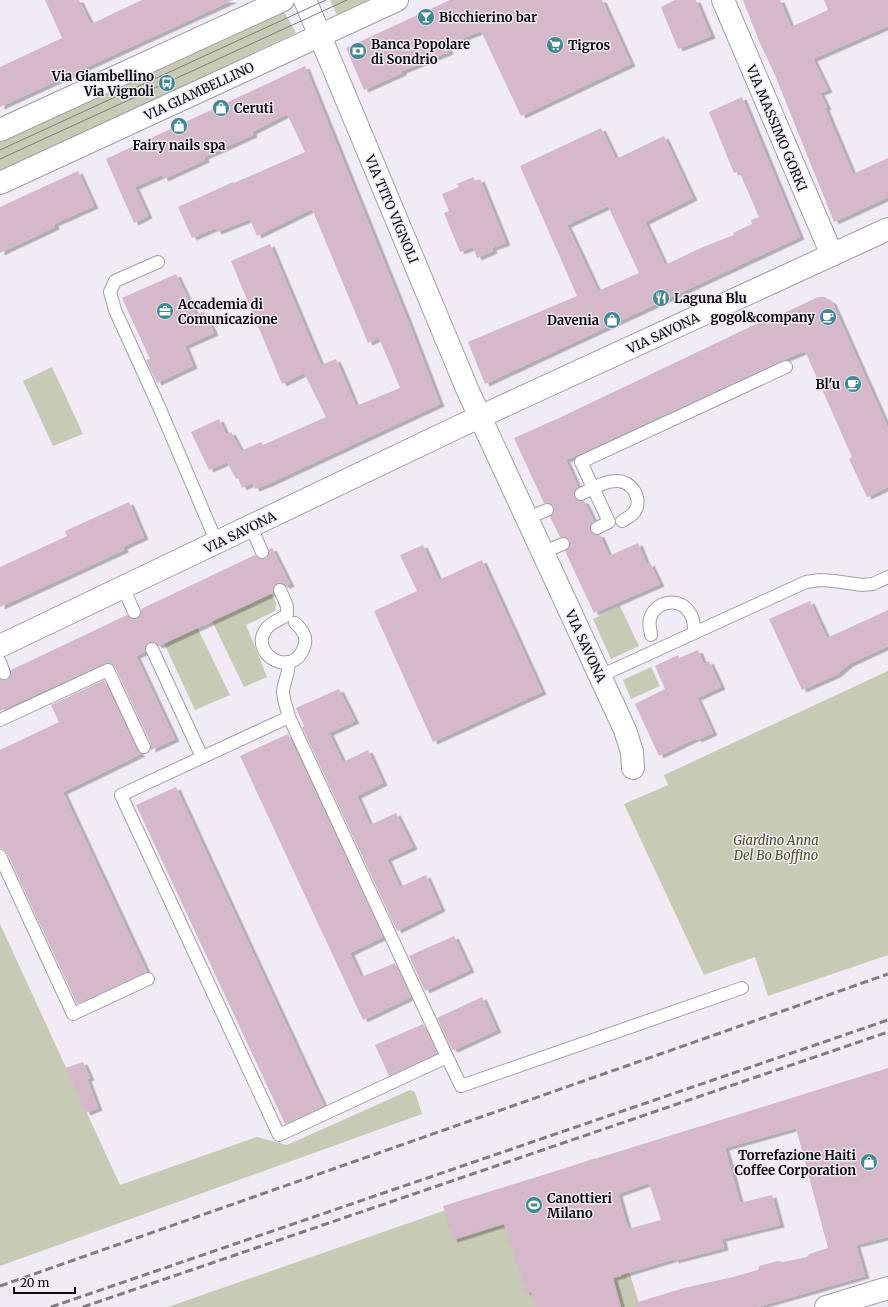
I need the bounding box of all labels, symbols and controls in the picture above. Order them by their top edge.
bar icon: Bicchierino bar [416,7,436,27]
place label: Bicchierino bar [439,9,537,26]
supermarket icon: Tigros [545,35,565,55]
place label: Banca Popolare di Sondrio [371,36,470,68]
place label: Tigros [568,37,610,54]
bank icon: Banca Popolare di Sondrio [348,41,368,61]
street label: VIA GIAMBELLINO [141,58,257,125]
street label: VIA MASSIMO GORKI [742,61,811,194]
place label: Via Giambellino Via Vignoli [51,68,155,100]
bus stop icon: Via Giambellino Via Vignoli [157,73,177,93]
shop icon: Ceruti [211,98,231,118]
place label: Ceruti [234,100,274,117]
shop icon: Fairy nails spa [169,116,189,136]
place label: Fairy nails spa [132,137,226,154]
street label: VIA TITO VIGNOLI [361,152,422,266]
restaurant icon: Laguna Blu [651,288,671,308]
place label: Laguna Blu [674,290,747,307]
place label: Accademia di Comunicazione [177,296,278,328]
office icon: Accademia di Comunicazione [155,301,175,321]
cafe icon: gogol&company [818,307,838,327]
street label: VIA SAVONA [623,309,703,358]
place label: gogol&company [711,309,815,326]
shop icon: Davenia [602,310,622,330]
place label: Davenia [547,312,599,329]
cafe icon: Bl'u [843,374,863,394]
place label: Bl'u [815,376,840,393]
street label: VIA SAVONA [200,507,280,558]
street label: VIA SAVONA [561,606,610,686]
park label: Giardino Anna Del Bo Boffino [733,832,819,864]
place label: Torrefazione Haiti Coffee Corporation [735,1147,857,1179]
shop icon: Torrefazione Haiti Coffee Corporation [859,1152,879,1172]
place label: Canottieri Milano [547,1190,612,1222]
sports icon: Canottieri Milano [524,1195,544,1215]
scale bar [14,1269,75,1295]
text: 20 m [20,1275,49,1290]

